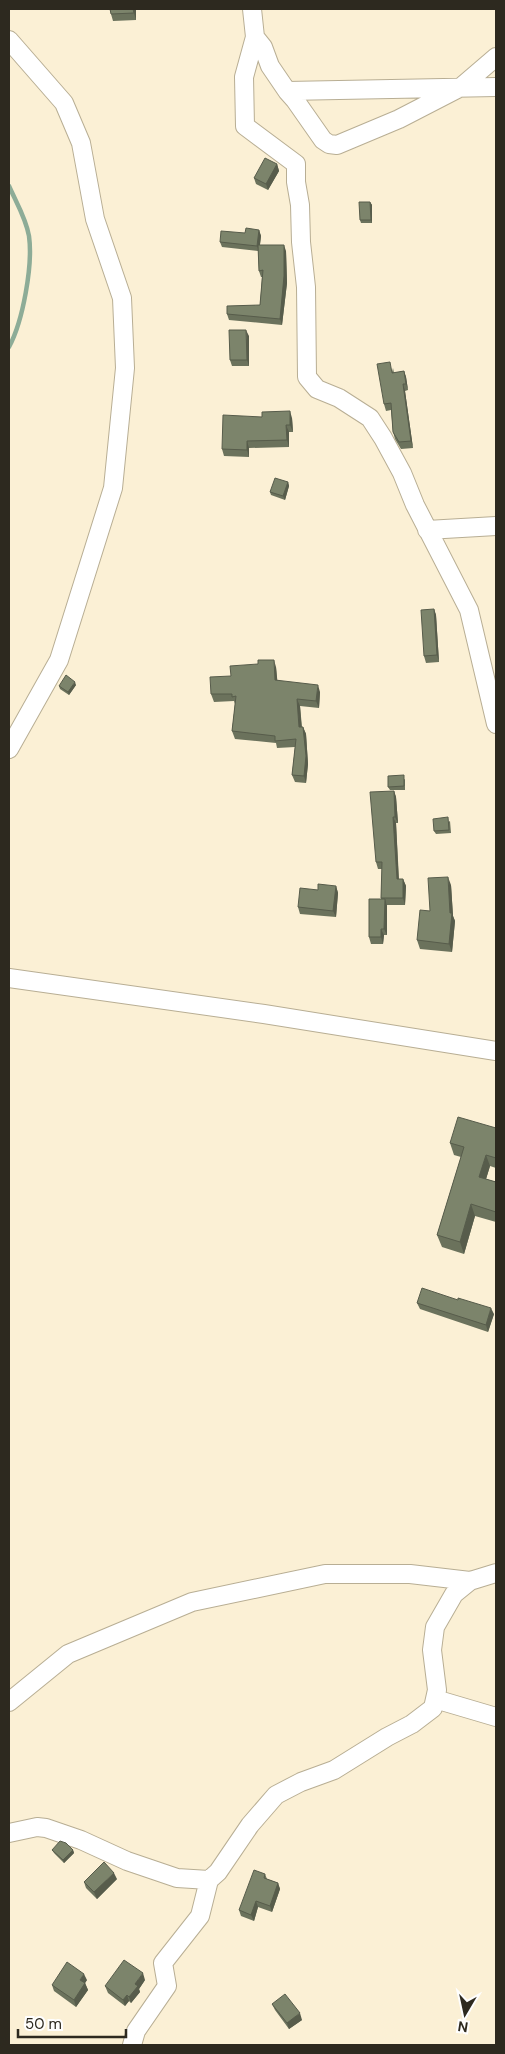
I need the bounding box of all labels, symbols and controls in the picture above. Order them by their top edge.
north arrow [440,1989,490,2039]
scale bar [18,2006,125,2038]
text: 50 m [25,2014,62,2034]
text: N [457,2017,469,2037]

